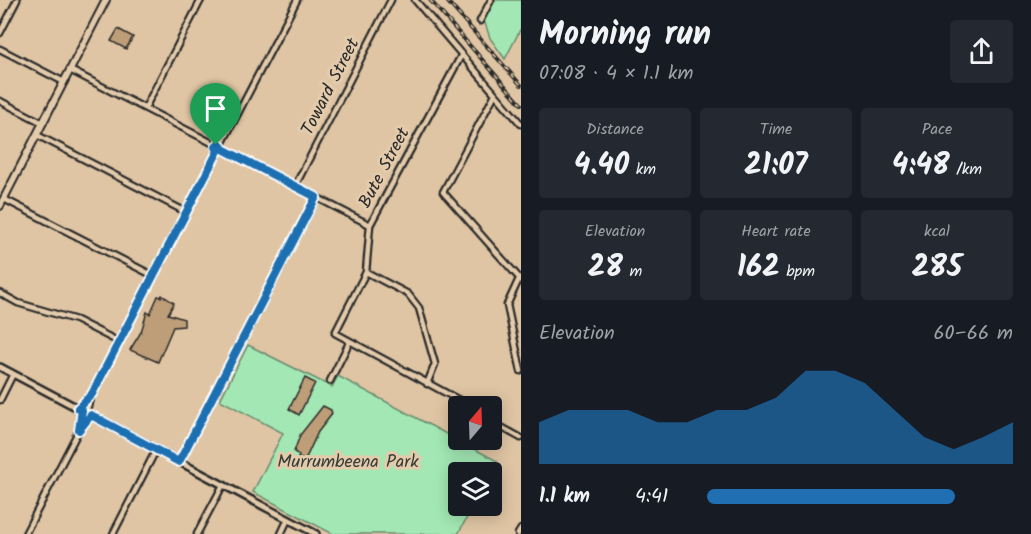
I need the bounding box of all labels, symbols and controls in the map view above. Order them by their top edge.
text: Morning run [539,9,711,62]
button: share [950,20,1013,83]
street label: Toward Street [294,32,368,141]
text: 07:08 · 4 × 1.1 km [539,58,693,90]
pin [190,83,241,145]
icon: arrive [199,92,232,125]
text: Distance [586,117,644,142]
text: Time [760,117,792,142]
text: Pace [922,117,952,142]
street label: Bute Street [352,121,419,214]
text: 4.40 [574,142,629,190]
text: 21:07 [744,142,808,190]
text: 4:48 [892,142,950,190]
text: km [629,157,656,182]
text: /km [950,157,982,182]
text: Elevation [585,219,645,244]
text: Heart rate [741,219,811,244]
text: kcal [924,219,950,244]
text: 28 [588,244,623,292]
text: 162 [737,244,780,292]
text: 285 [912,244,962,292]
text: m [623,259,642,284]
text: bpm [780,259,815,284]
text: Elevation [539,318,615,350]
text: 60–66 m [934,318,1013,350]
north arrow [448,396,502,450]
map controls [448,396,502,516]
park label: Murrumbeena Park [277,448,419,477]
button: layers [448,462,502,516]
text: 1.1 km [539,481,590,513]
text: 4:41 [635,481,668,513]

